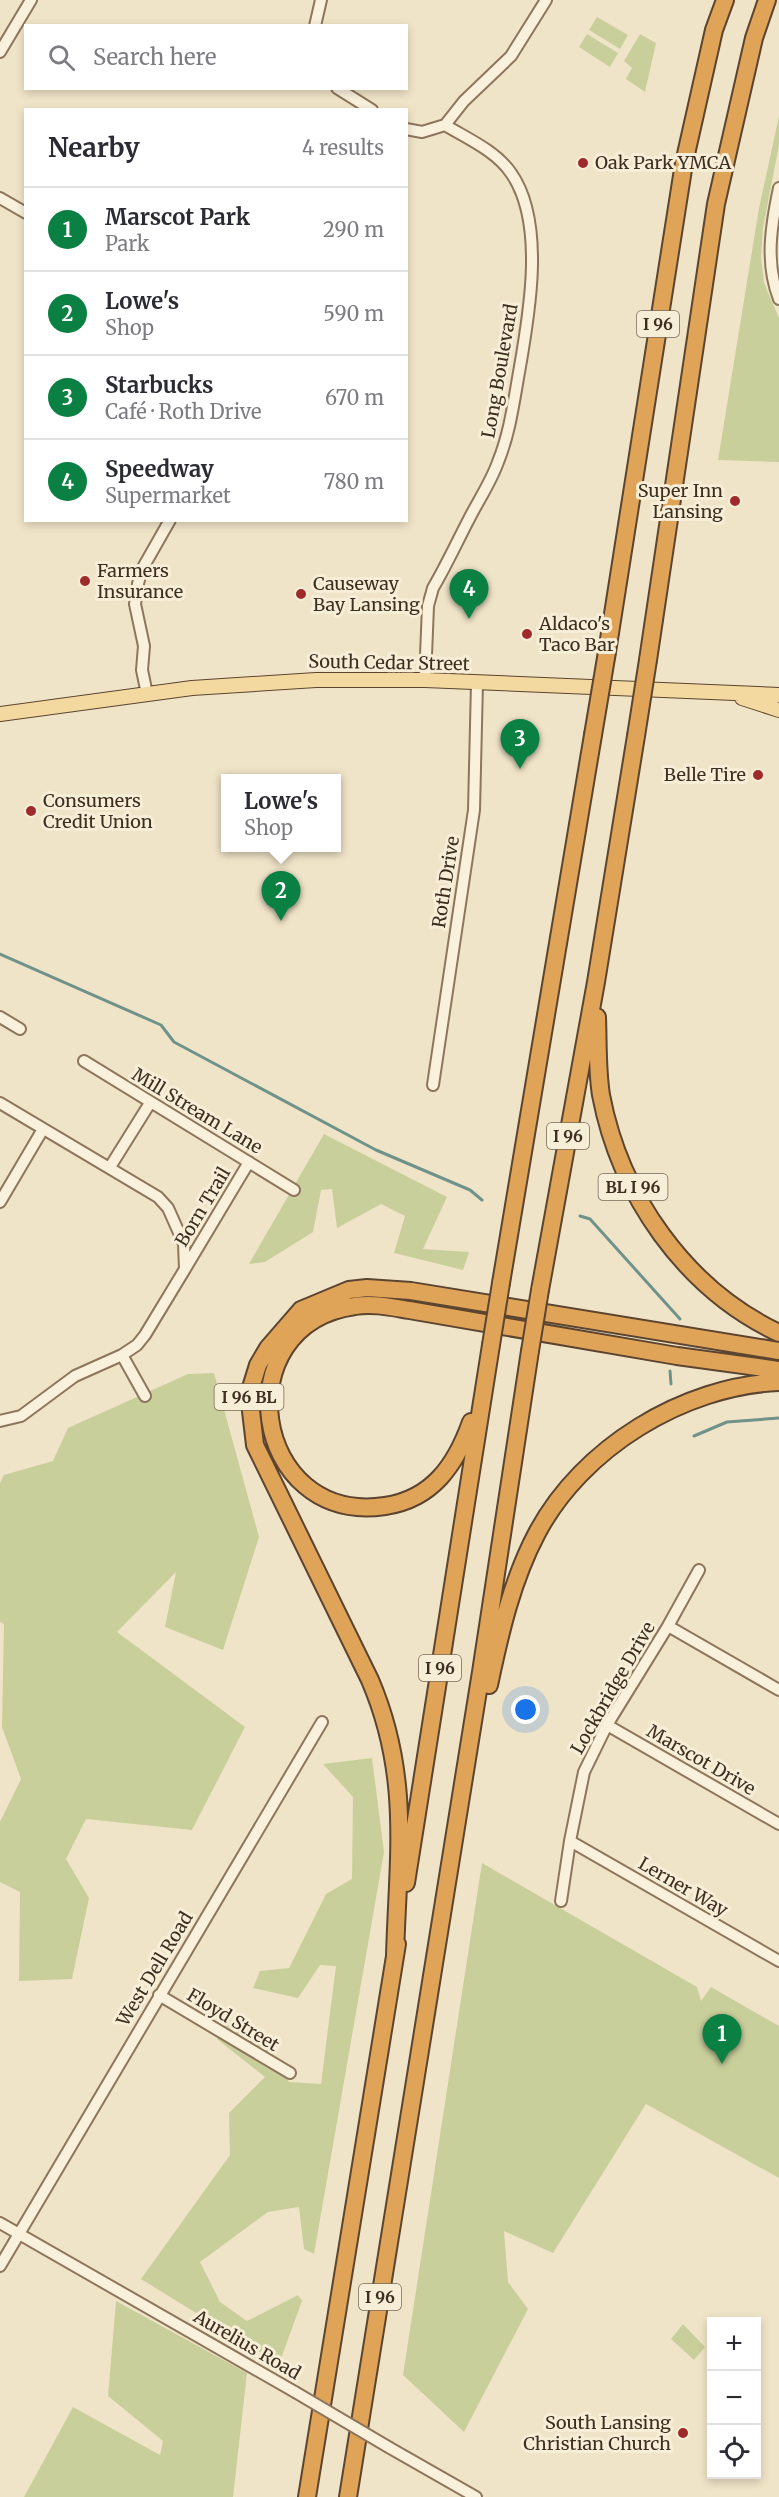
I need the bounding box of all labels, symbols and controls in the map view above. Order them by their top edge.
search box [24,24,408,90]
icon: search [45,41,78,74]
text: Search here [93,43,216,71]
text: Nearby [48,131,140,164]
text: 4 results [302,135,384,160]
place label: Oak Park YMCA [595,151,732,174]
marker: Oak Park YMCA [576,156,590,170]
text: Marscot Park [105,203,250,231]
text: 1 [63,217,72,242]
text: 290 m [323,217,384,242]
text: Park [105,231,149,256]
text: Lowe's [105,287,179,315]
text: 2 [62,301,73,326]
text: 590 m [323,301,384,326]
street label: Long Boulevard [476,302,523,440]
road number: I 96 [637,311,679,337]
text: Shop [105,315,154,340]
text: Starbucks [105,371,213,399]
text: 3 [62,385,73,410]
text: 670 m [325,385,384,410]
text: Café · Roth Drive [105,399,261,424]
text: Speedway [105,455,214,483]
text: 4 [61,469,74,494]
text: 780 m [324,469,384,494]
place label: Super Inn Lansing [638,479,723,523]
text: Supermarket [105,483,231,508]
marker: Super Inn Lansing [728,494,742,508]
place label: Farmers Insurance [97,559,183,603]
pin: 4 [450,570,488,619]
place label: Causeway Bay Lansing [313,572,420,616]
marker: Farmers Insurance [78,574,92,588]
marker: Causeway Bay Lansing [294,587,308,601]
place label: Aldaco's Taco Bar [538,612,615,656]
marker: Aldaco's Taco Bar [520,627,534,641]
street label: South Cedar Street [308,650,470,675]
pin: 3 [500,720,540,769]
place label: Belle Tire [664,763,746,786]
marker: Belle Tire [751,768,765,782]
popup [221,774,341,852]
text: Lowe's [244,787,318,815]
place label: Consumers Credit Union [43,789,153,833]
marker: Consumers Credit Union [24,804,38,818]
text: Shop [244,815,293,840]
street label: Roth Drive [427,834,464,929]
pin: 2 [262,872,300,921]
street label: Mill Stream Lane [128,1063,267,1159]
road number: I 96 [547,1123,589,1149]
street label: Born Trail [170,1162,235,1251]
road number: BL I 96 [598,1174,668,1200]
road number: I 96 BL [214,1384,284,1410]
street label: Lockbridge Drive [565,1617,660,1758]
road number: I 96 [419,1655,461,1681]
your location [511,1695,540,1724]
street label: Marscot Drive [643,1719,760,1800]
street label: Lerner Way [634,1852,733,1922]
street label: West Dell Road [111,1907,198,2031]
street label: Floyd Street [183,1983,284,2056]
pin: 1 [702,2014,742,2064]
road number: I 96 [359,2284,401,2310]
street label: Aurelius Road [189,2304,305,2385]
map controls [707,2317,761,2479]
button: + [707,2317,761,2371]
button: − [707,2371,761,2425]
place label: South Lansing Christian Church [523,2411,671,2455]
button: locate [707,2425,761,2479]
marker: South Lansing Christian Church [676,2426,690,2440]

